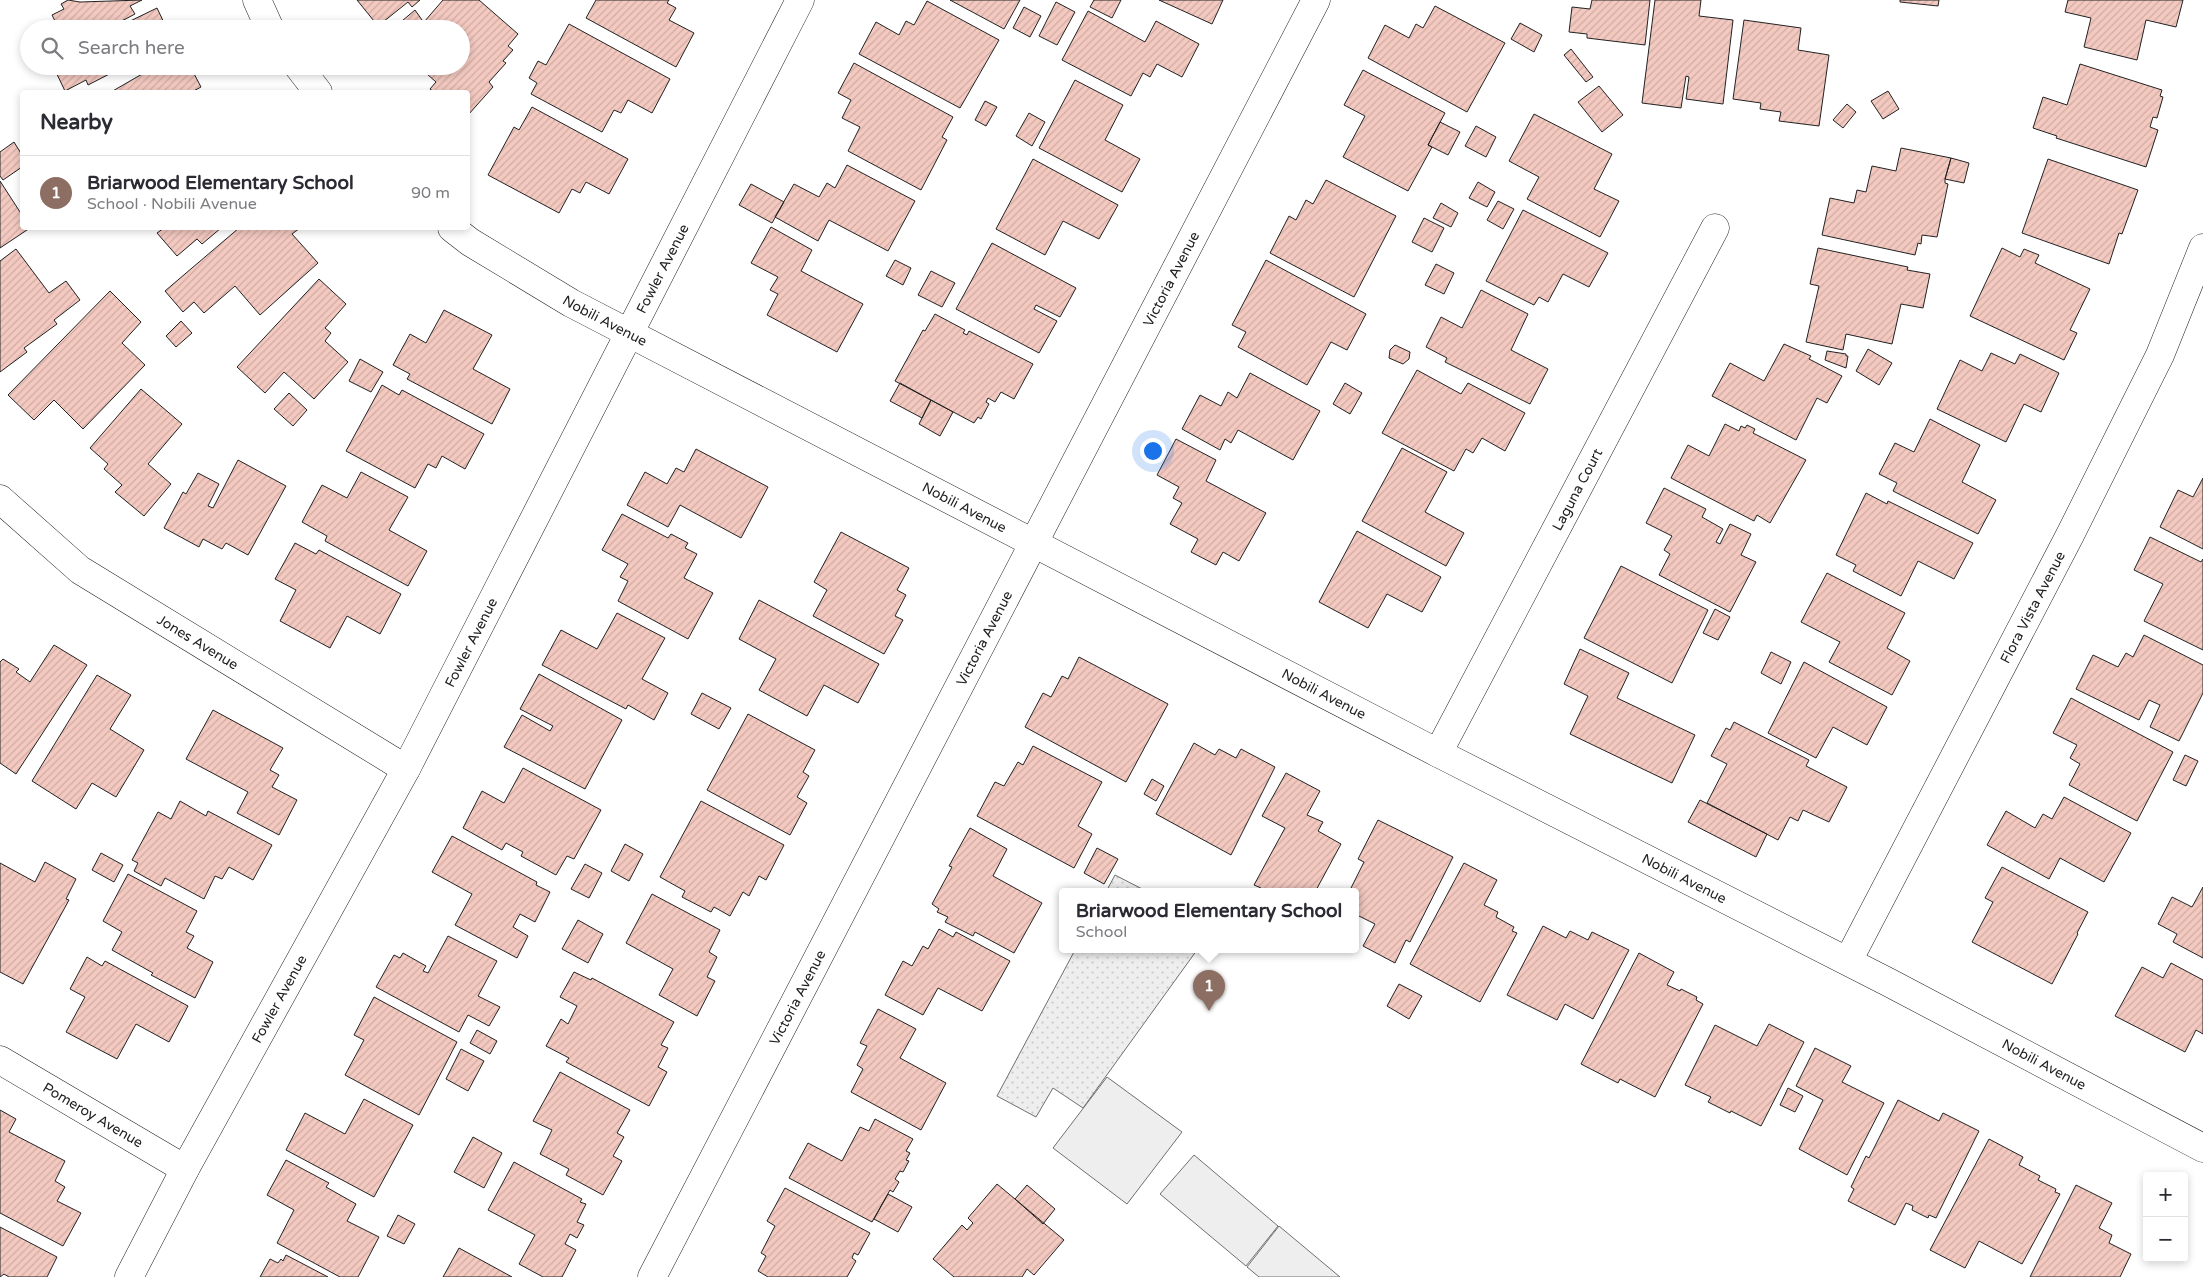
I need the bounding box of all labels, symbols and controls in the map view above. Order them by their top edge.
search box [20,20,470,75]
icon: search [38,34,66,62]
text: Search here [78,37,185,59]
text: Nearby [40,110,113,135]
text: Briarwood Elementary School [87,172,354,194]
text: 1 [51,183,61,203]
text: 90 m [411,183,450,203]
text: School · Nobili Avenue [87,194,257,214]
street label: Fowler Avenue [633,221,693,316]
street label: Victoria Avenue [1140,229,1203,330]
street label: Nobili Avenue [559,292,650,350]
your location [1140,438,1166,464]
street label: Laguna Court [1549,445,1606,534]
street label: Nobili Avenue [919,479,1009,537]
street label: Flora Vista Avenue [1997,548,2069,666]
street label: Victoria Avenue [953,588,1016,689]
street label: Fowler Avenue [441,595,501,690]
street label: Jones Avenue [154,611,241,674]
street label: Nobili Avenue [1279,665,1369,723]
street label: Nobili Avenue [1639,850,1729,907]
popup [1059,888,1359,953]
text: Briarwood Elementary School [1076,900,1342,922]
text: School [1076,922,1127,942]
street label: Victoria Avenue [766,947,830,1048]
street label: Fowler Avenue [248,952,311,1046]
pin: 1 [1193,970,1225,1011]
street label: Nobili Avenue [1999,1036,2089,1094]
street label: Pomeroy Avenue [40,1079,146,1151]
map controls [2143,1172,2188,1262]
button: + [2143,1172,2188,1217]
button: − [2143,1217,2188,1262]

